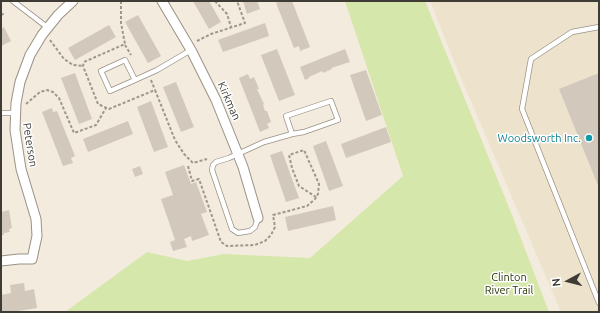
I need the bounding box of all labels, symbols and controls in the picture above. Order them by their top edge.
street label: Kirkman [215,80,243,122]
street label: Peterson [20,122,40,168]
place label: Woodsworth Inc. [498,131,581,145]
marker: Woodsworth Inc. [584,133,594,143]
north arrow [548,261,588,301]
park label: Clinton River Trail [485,270,533,296]
text: N [550,278,563,287]

